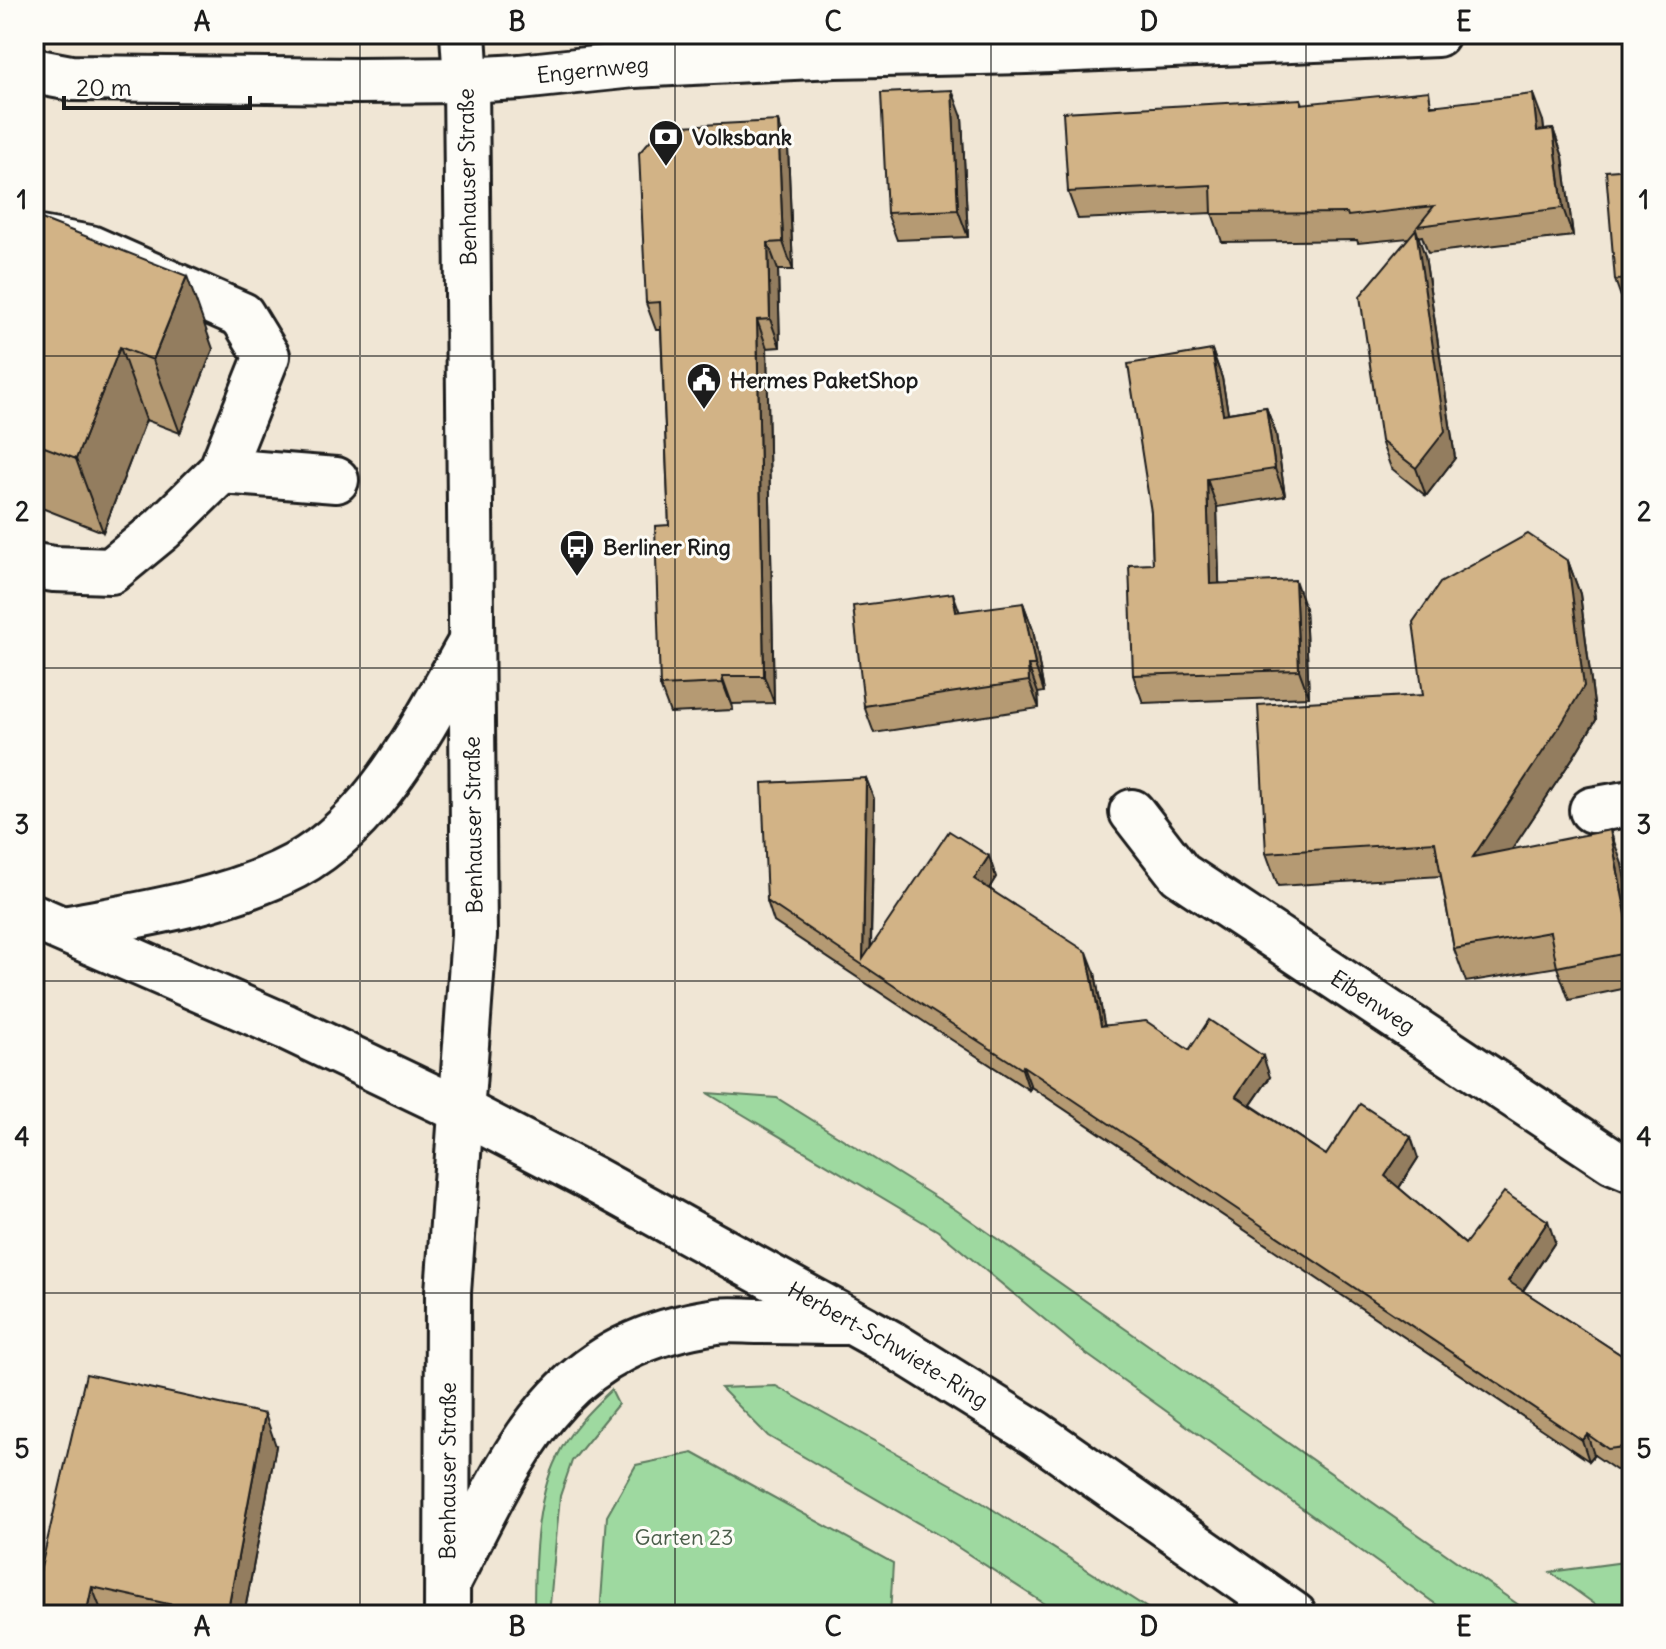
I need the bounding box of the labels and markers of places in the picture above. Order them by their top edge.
bank icon: Volksbank [647,118,685,168]
place label: Volksbank [692,123,792,151]
public building icon: Hermes PaketShop [685,361,723,411]
place label: Hermes PaketShop [730,366,918,394]
bus stop icon: Berliner Ring [558,528,596,578]
place label: Berliner Ring [603,533,731,561]

